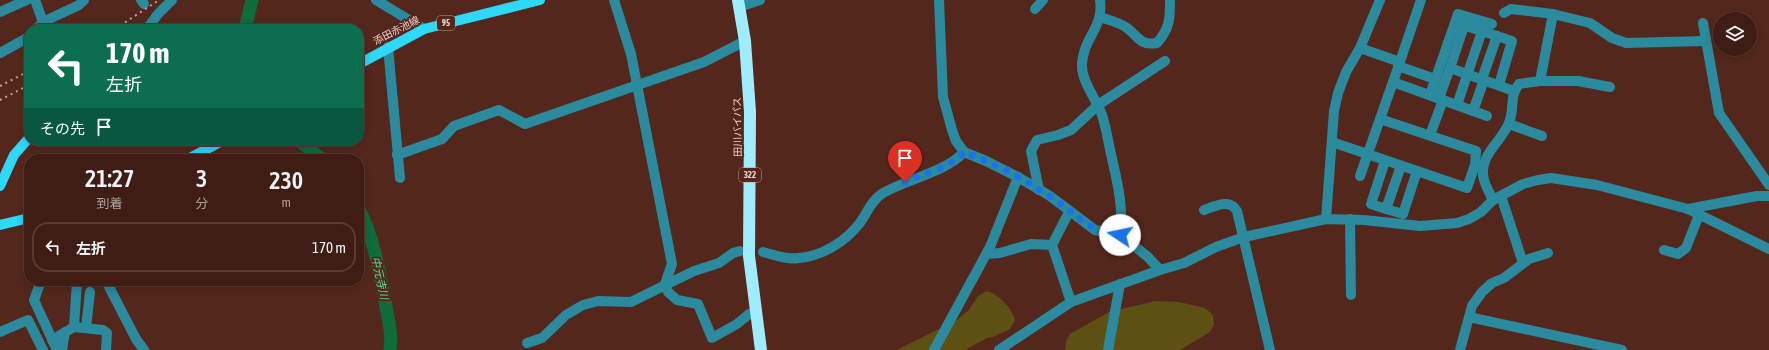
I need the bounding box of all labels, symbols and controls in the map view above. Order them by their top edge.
map controls [1713,12,1757,56]
button: layers [1713,12,1757,56]
street label: 添田赤池線 [371,14,421,47]
road number: 95 [437,16,455,30]
text: 170 m [106,37,169,69]
icon: left [40,40,92,92]
text: 左折 [106,74,142,95]
street label: 田川バイパス [731,97,744,157]
icon: arrive [93,116,115,138]
text: その先 [40,120,85,137]
pin [888,141,922,182]
icon: arrive [894,147,916,169]
text: 21:27 [85,165,134,192]
text: 3 [196,165,207,192]
text: 230 [269,167,303,194]
road number: 322 [739,168,761,182]
text: m [281,195,291,210]
text: 到着 [97,196,123,211]
text: 分 [195,196,208,211]
position arrow [1099,214,1141,256]
icon: left [42,236,64,258]
text: 170 m [312,239,346,256]
text: 左折 [76,240,106,257]
water label: 中元寺川 [369,255,391,302]

